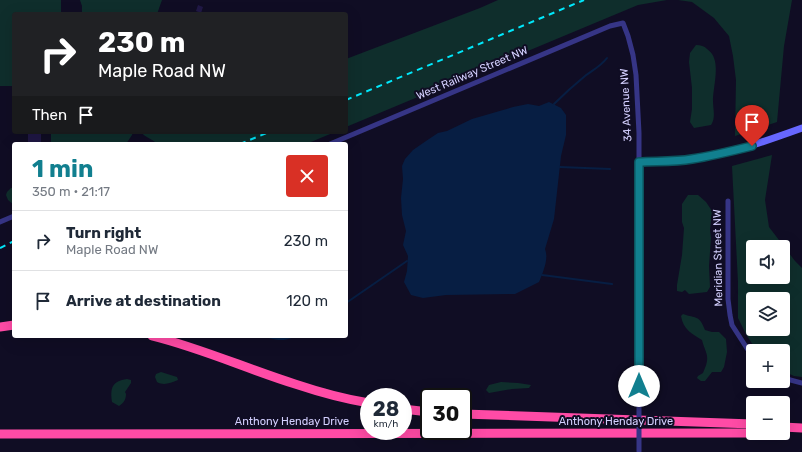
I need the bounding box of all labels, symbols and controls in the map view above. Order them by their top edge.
text: 230 m [98,26,185,59]
icon: right [32,28,84,80]
street label: West Railway Street NW [414,44,530,102]
text: Maple Road NW [98,60,226,82]
street label: 34 Avenue NW [618,68,634,142]
icon: arrive [75,104,97,126]
pin [735,105,769,146]
text: Then [32,106,67,124]
icon: arrive [741,111,763,133]
text: 1 min [32,155,93,183]
button: close [286,155,328,197]
text: 350 m · 21:17 [32,184,110,199]
street label: Meridian Street NW [711,209,725,307]
text: Turn right [66,224,141,242]
icon: right [32,230,54,252]
text: 230 m [284,232,328,250]
map controls [746,240,790,440]
button: sound [746,240,790,284]
text: Maple Road NW [66,242,158,257]
icon: arrive [32,290,54,312]
text: Arrive at destination [66,292,221,310]
text: 120 m [286,292,328,310]
button: layers [746,292,790,336]
button: + [746,344,790,388]
position arrow [618,365,660,407]
speed limit sign: 30 [420,388,472,440]
button: − [746,396,790,440]
text: 28 [373,397,399,421]
street label: Anthony Henday Drive [235,415,349,428]
street label: Anthony Henday Drive [559,415,673,428]
text: km/h [374,418,398,430]

